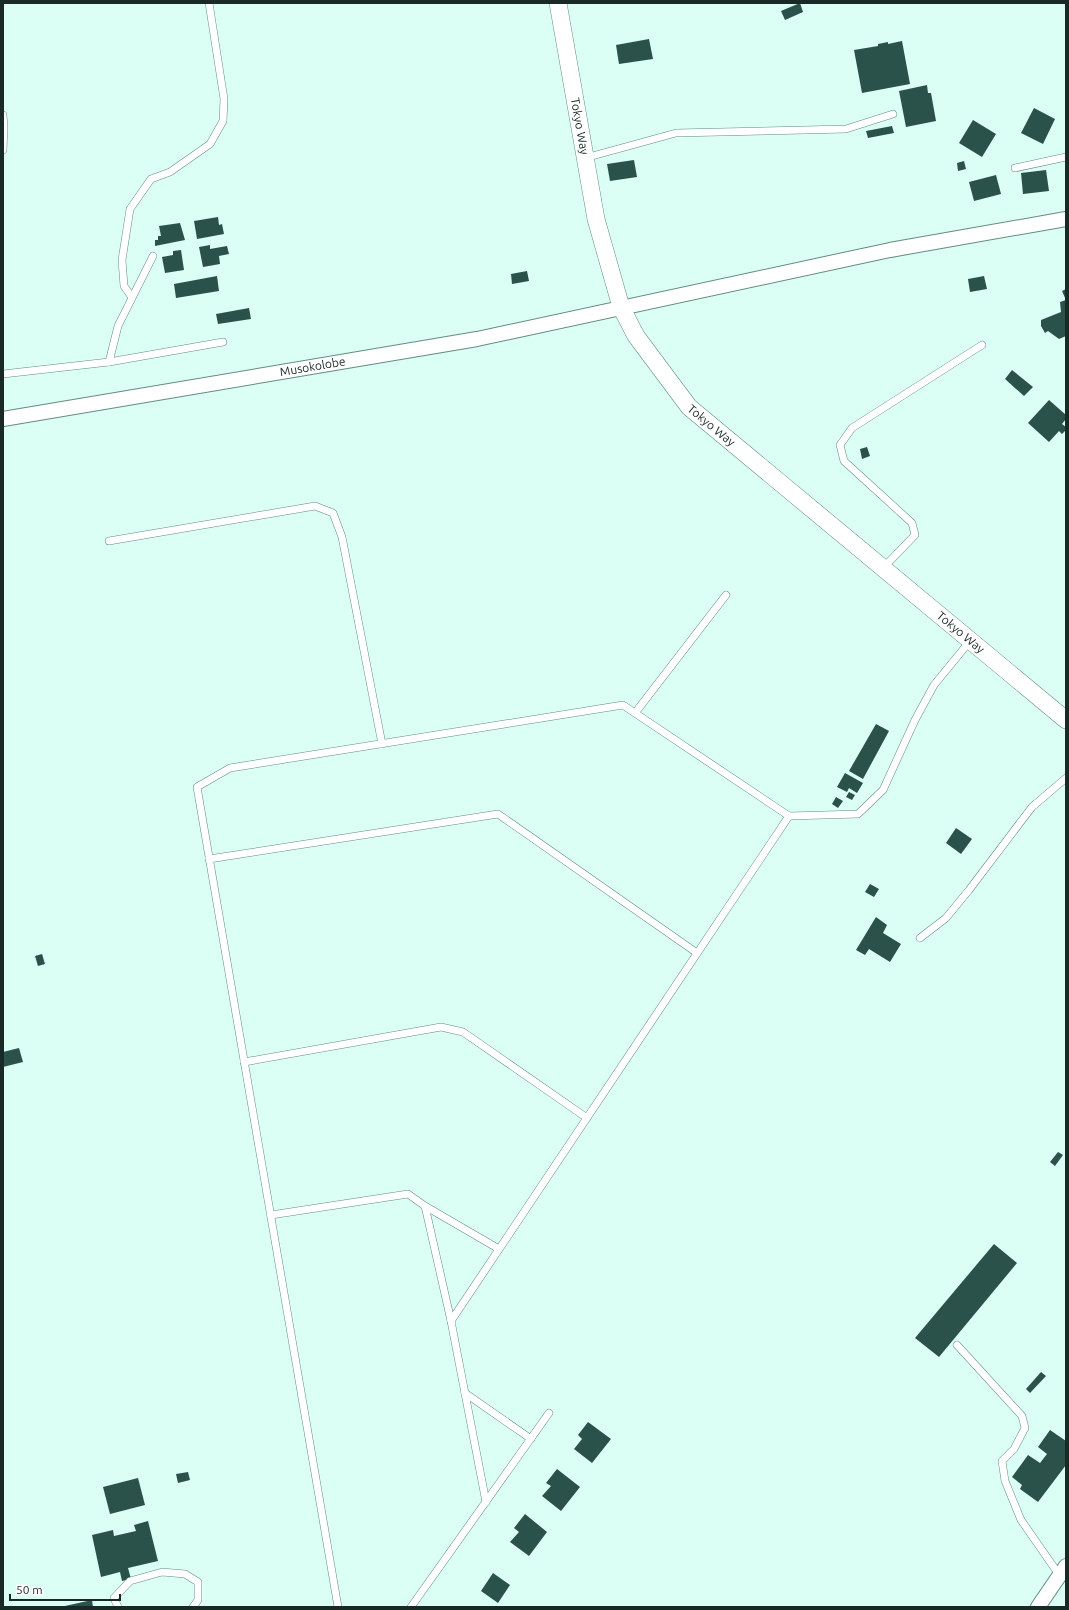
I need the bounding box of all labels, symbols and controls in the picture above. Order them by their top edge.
street label: Tokyo Way [569,97,592,156]
street label: Musokolobe [279,354,346,378]
street label: Tokyo Way [685,402,738,449]
street label: Tokyo Way [935,609,987,656]
scale bar [10,1576,120,1602]
text: 50 m [16,1583,43,1596]

